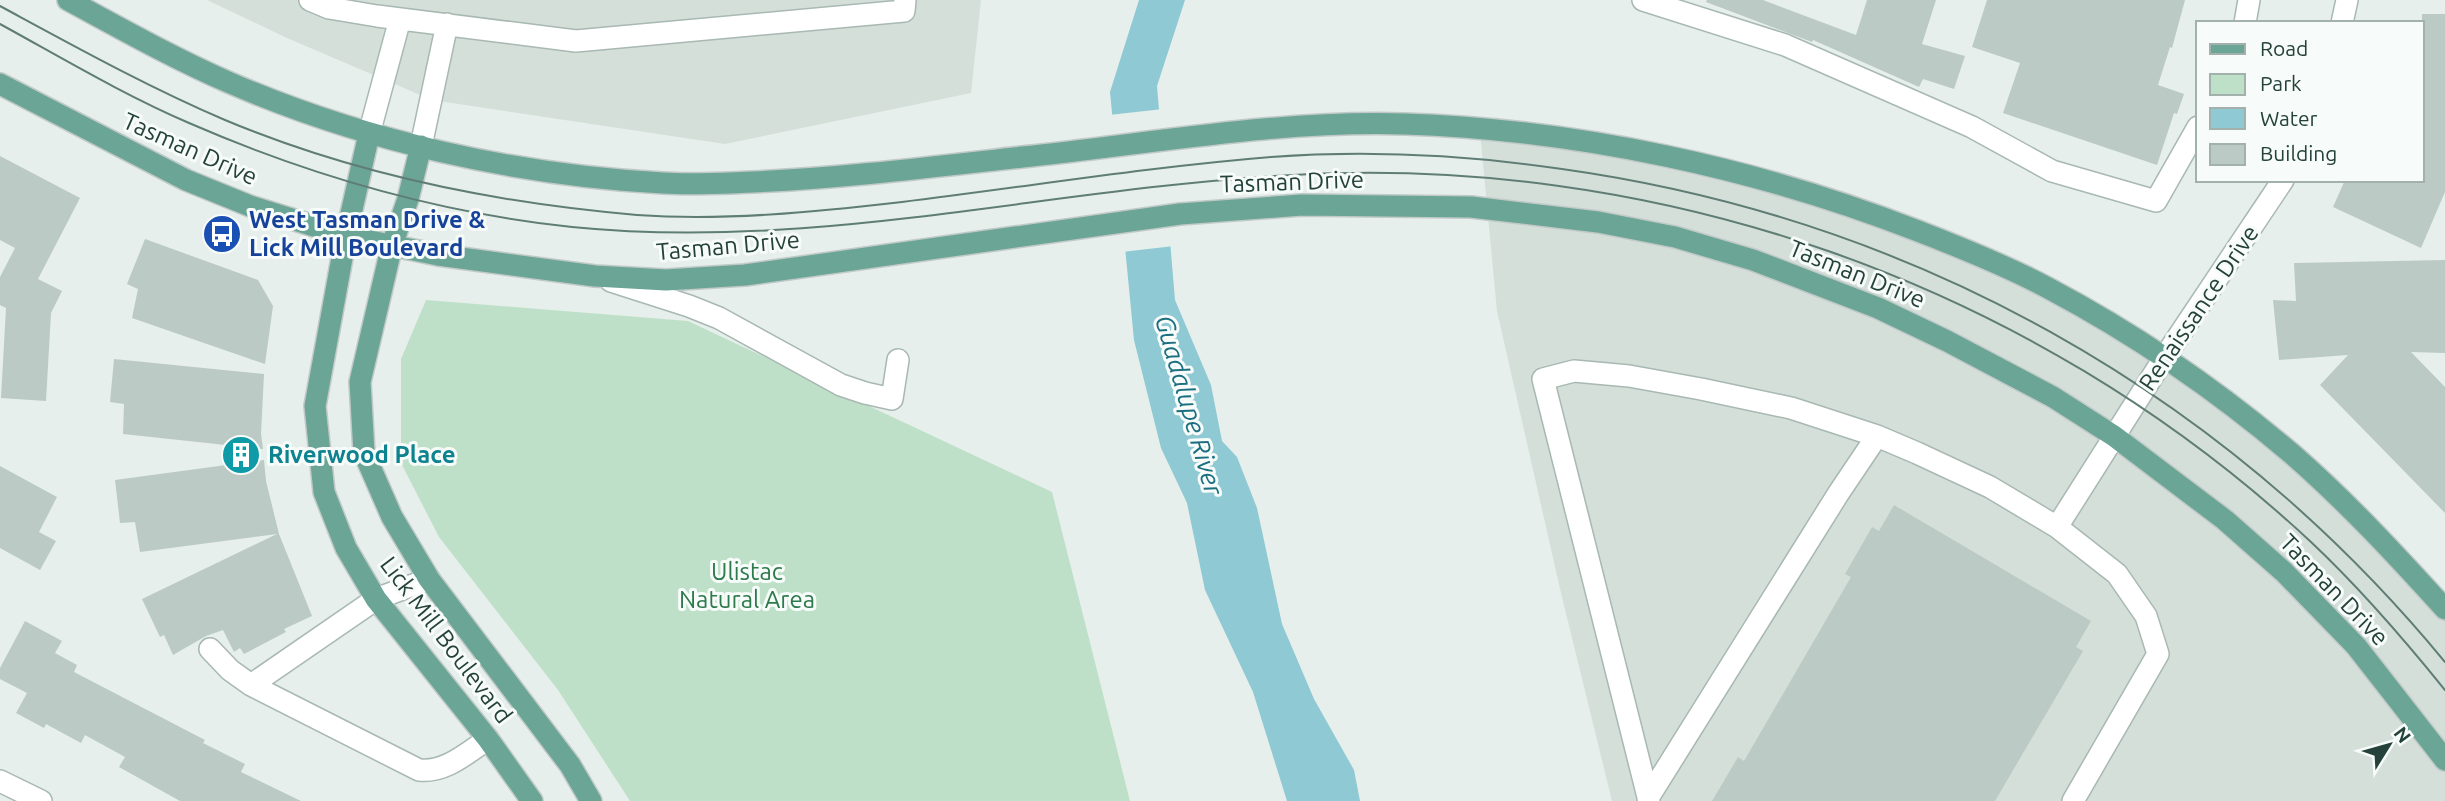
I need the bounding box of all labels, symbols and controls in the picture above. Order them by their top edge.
legend [2196,21,2424,182]
text: Road [2260,36,2308,60]
text: Park [2260,71,2302,95]
text: Water [2260,106,2318,130]
street label: Tasman Drive [119,107,262,190]
text: Building [2260,141,2337,165]
street label: Tasman Drive [1219,165,1364,198]
place label: West Tasman Drive & Lick Mill Boulevard [249,206,486,261]
bus stop icon: West Tasman Drive & Lick Mill Boulevard [201,213,243,255]
street label: Renaissance Drive [2133,220,2264,395]
street label: Tasman Drive [655,226,801,265]
street label: Tasman Drive [1785,234,1929,313]
water label: Guadalupe River [1150,312,1229,499]
building icon: Riverwood Place [220,434,262,476]
place label: Riverwood Place [268,441,455,468]
street label: Tasman Drive [2275,528,2394,651]
street label: Lick Mill Boulevard [375,551,518,728]
park label: Ulistac Natural Area [679,558,815,613]
north arrow [2354,710,2424,780]
text: N [2390,722,2416,747]

